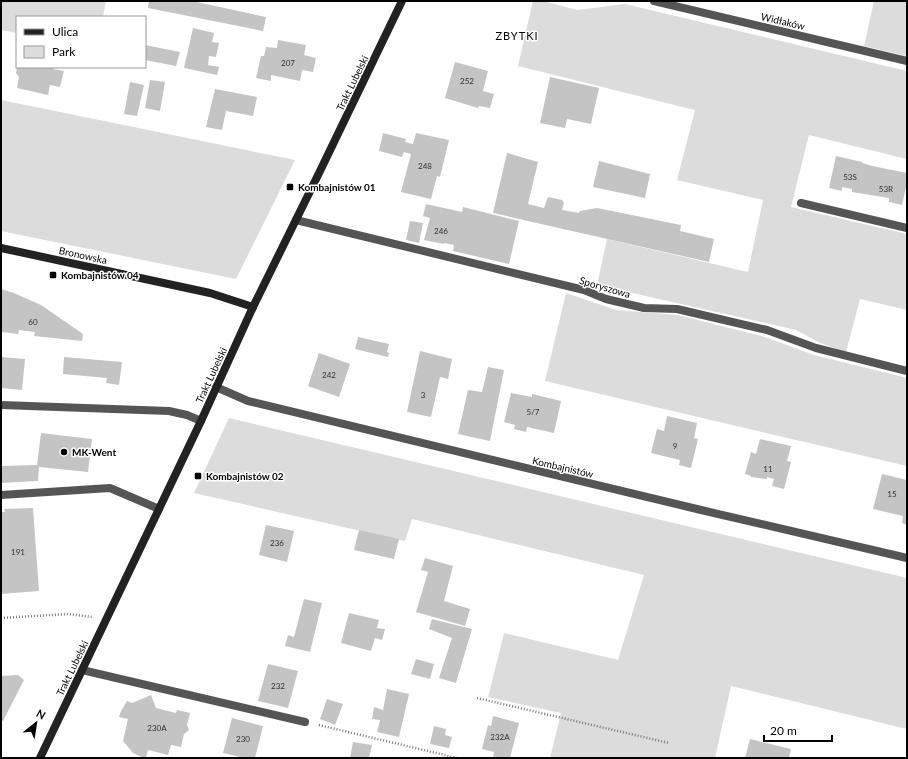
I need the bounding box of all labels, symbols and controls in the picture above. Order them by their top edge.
street label: Widłaków [760,10,806,32]
legend [16,16,146,68]
text: Ulica [52,24,78,39]
district label: ZBYTKI [495,29,539,42]
text: Park [52,44,76,59]
street label: Trakt Lubelski [333,53,371,113]
house number: 207 [281,58,295,68]
house number: 252 [460,76,474,86]
house number: 248 [418,161,432,171]
house number: 53S [843,172,857,182]
place label: Kombajnistów 01 [298,181,376,193]
marker: Kombajnistów 01 [285,182,295,192]
house number: 53R [879,184,893,194]
house number: 246 [434,226,448,236]
street label: Bronowska [58,244,108,266]
place label: Kombajnistów 04 [61,269,139,281]
marker: Kombajnistów 04 [48,270,58,280]
street label: Sporyszowa [578,274,632,300]
house number: 60 [28,317,38,327]
street label: Trakt Lubelski [193,345,229,405]
house number: 242 [322,370,336,380]
house number: 3 [421,390,426,400]
house number: 5/7 [527,407,540,417]
house number: 9 [673,441,678,451]
place label: MK-Went [72,446,116,458]
marker: MK-Went [59,447,69,457]
street label: Kombajnistów [531,454,595,480]
house number: 11 [763,464,773,474]
place label: Kombajnistów 02 [206,470,284,482]
marker: Kombajnistów 02 [193,471,203,481]
house number: 15 [887,489,897,499]
house number: 236 [270,538,284,548]
house number: 191 [11,547,25,557]
street label: Trakt Lubelski [53,638,91,698]
house number: 232 [271,681,285,691]
north arrow [16,703,56,743]
text: N [34,706,48,722]
scale bar [764,717,832,743]
house number: 230A [147,723,167,733]
text: 20 m [770,723,797,738]
house number: 232A [490,732,510,742]
house number: 230 [236,734,250,744]

